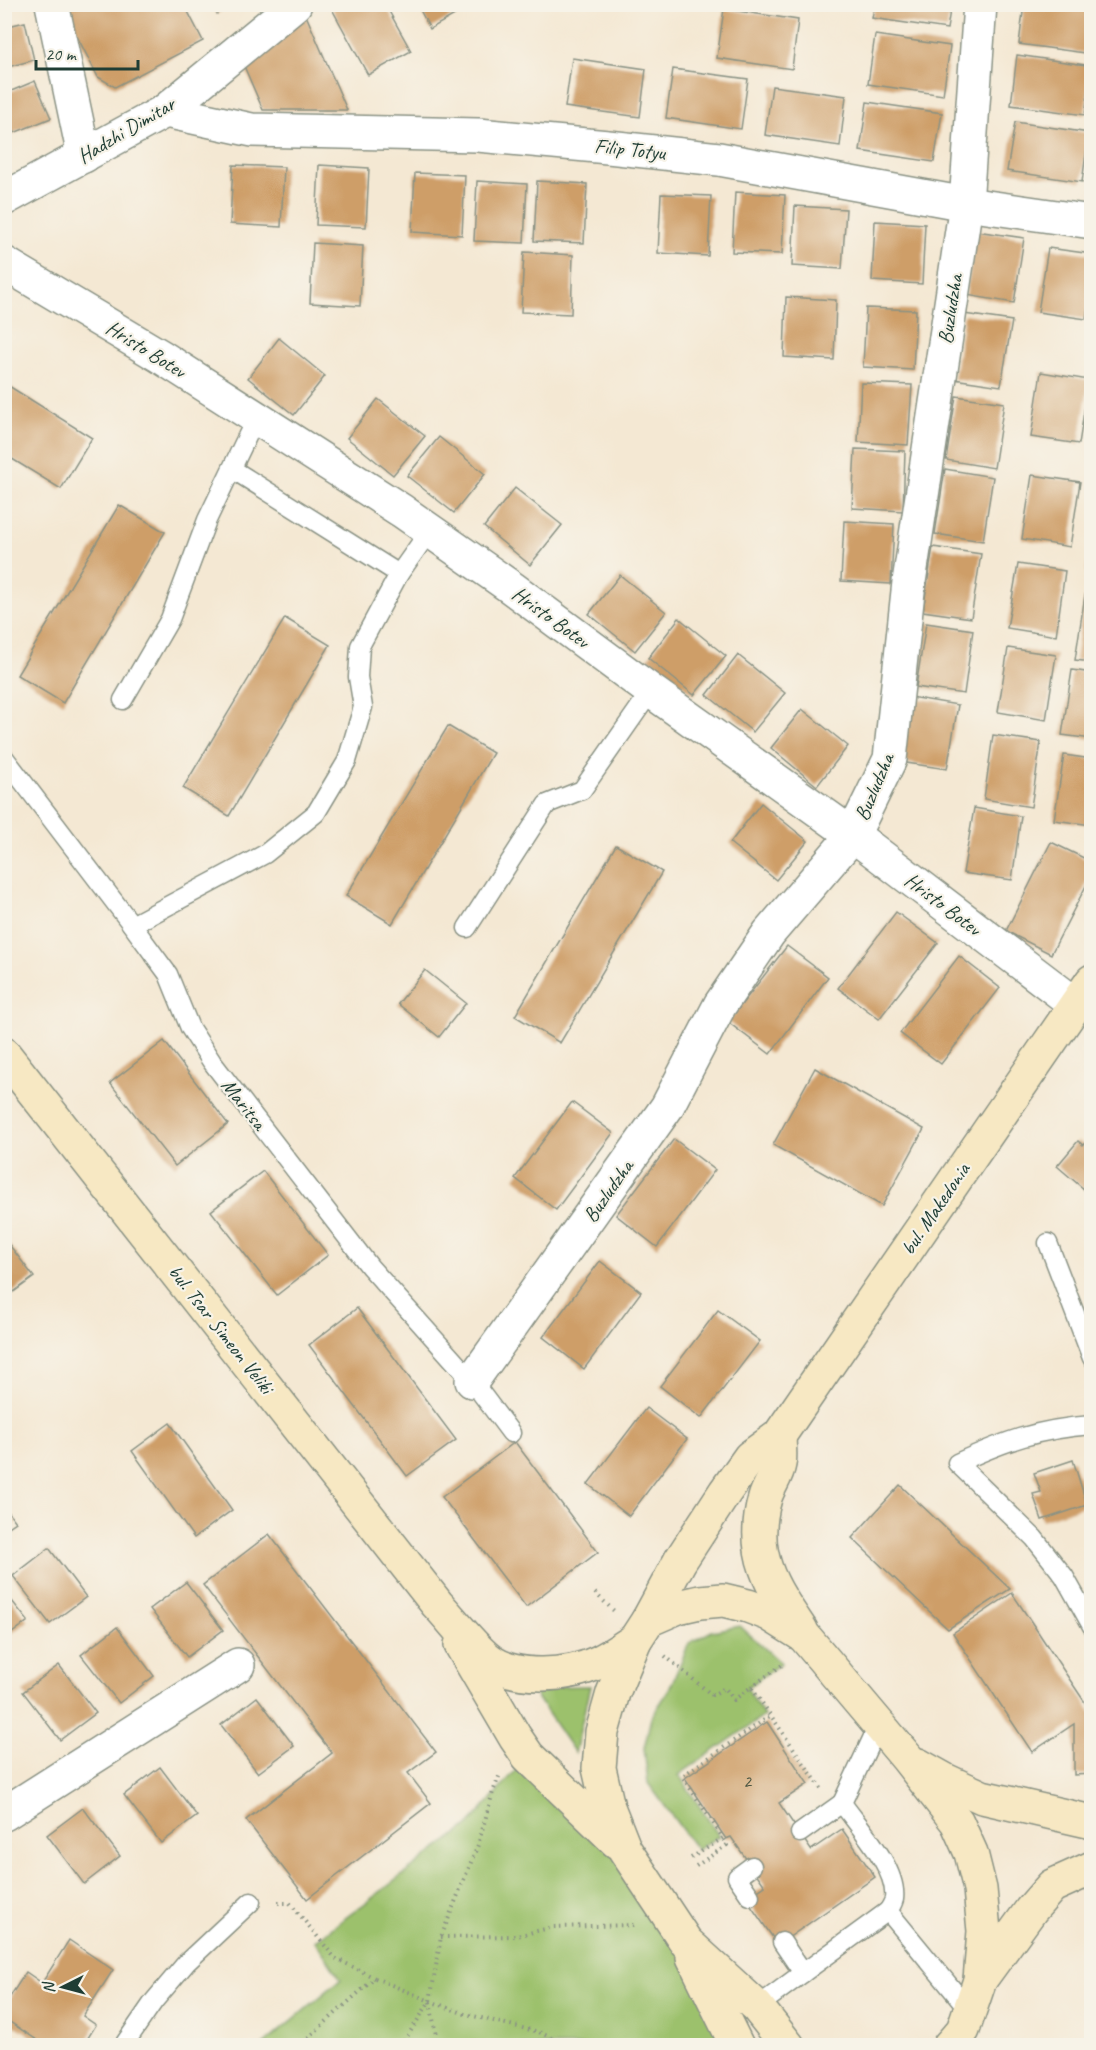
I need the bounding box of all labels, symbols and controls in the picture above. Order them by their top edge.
scale bar [36,33,138,71]
text: 20 m [45,43,78,65]
street label: Hadzhi Dimitar [73,90,181,169]
street label: Filip Totyu [593,132,668,166]
street label: Buzludzha [932,270,969,346]
street label: Hristo Botev [101,314,192,385]
street label: Hristo Botev [507,580,596,655]
street label: Buzludzha [848,747,901,824]
street label: Hristo Botev [900,867,988,942]
street label: Maritsa [216,1073,274,1137]
street label: Buzludzha [577,1153,640,1227]
street label: bul. Makedonia [895,1157,976,1260]
street label: bul. Tsar Simeon Veliki [163,1259,281,1401]
house number: 2 [743,1770,753,1792]
north arrow [33,1957,93,2017]
text: N [38,1979,60,1994]

